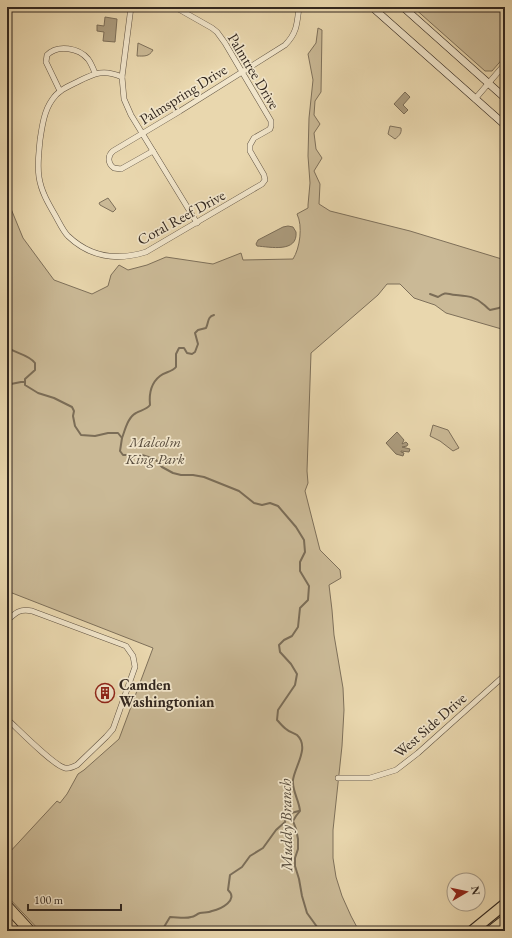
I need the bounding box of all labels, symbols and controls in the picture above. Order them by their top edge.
street label: Palmtree Drive [224,30,284,112]
street label: Palmspring Drive [136,59,230,128]
street label: Coral Reef Drive [134,185,228,249]
park label: Malcolm King Park [124,432,185,468]
place label: Camden Washingtonian [119,675,215,711]
building icon: Camden Washingtonian [94,682,116,704]
street label: West Side Drive [390,688,470,762]
water label: Muddy Branch [275,778,297,873]
north arrow [446,872,486,912]
text: N [468,885,484,896]
scale bar [28,886,121,912]
text: 100 m [34,892,64,908]

